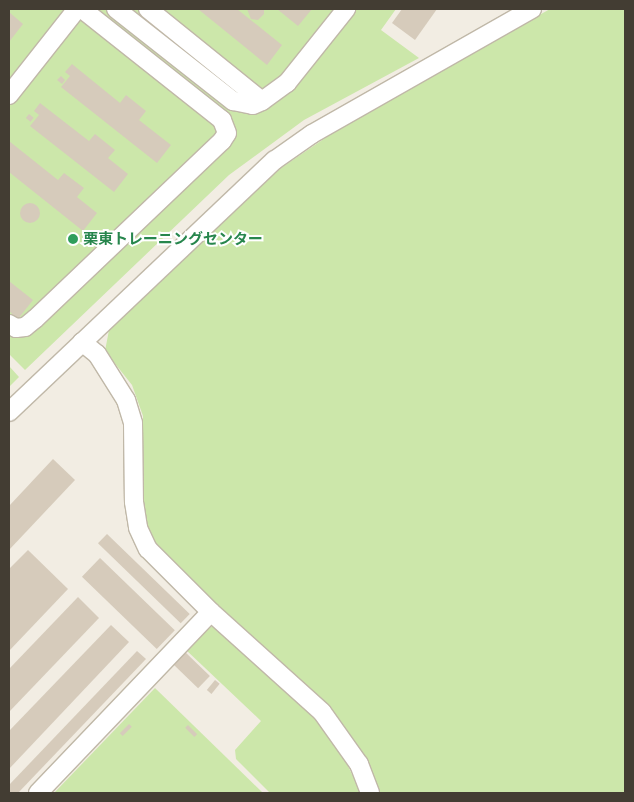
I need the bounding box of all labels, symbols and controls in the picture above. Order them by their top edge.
place label: 栗東トレーニングセンター [83,230,263,248]
marker: 栗東トレーニングセンター [67,233,79,245]

